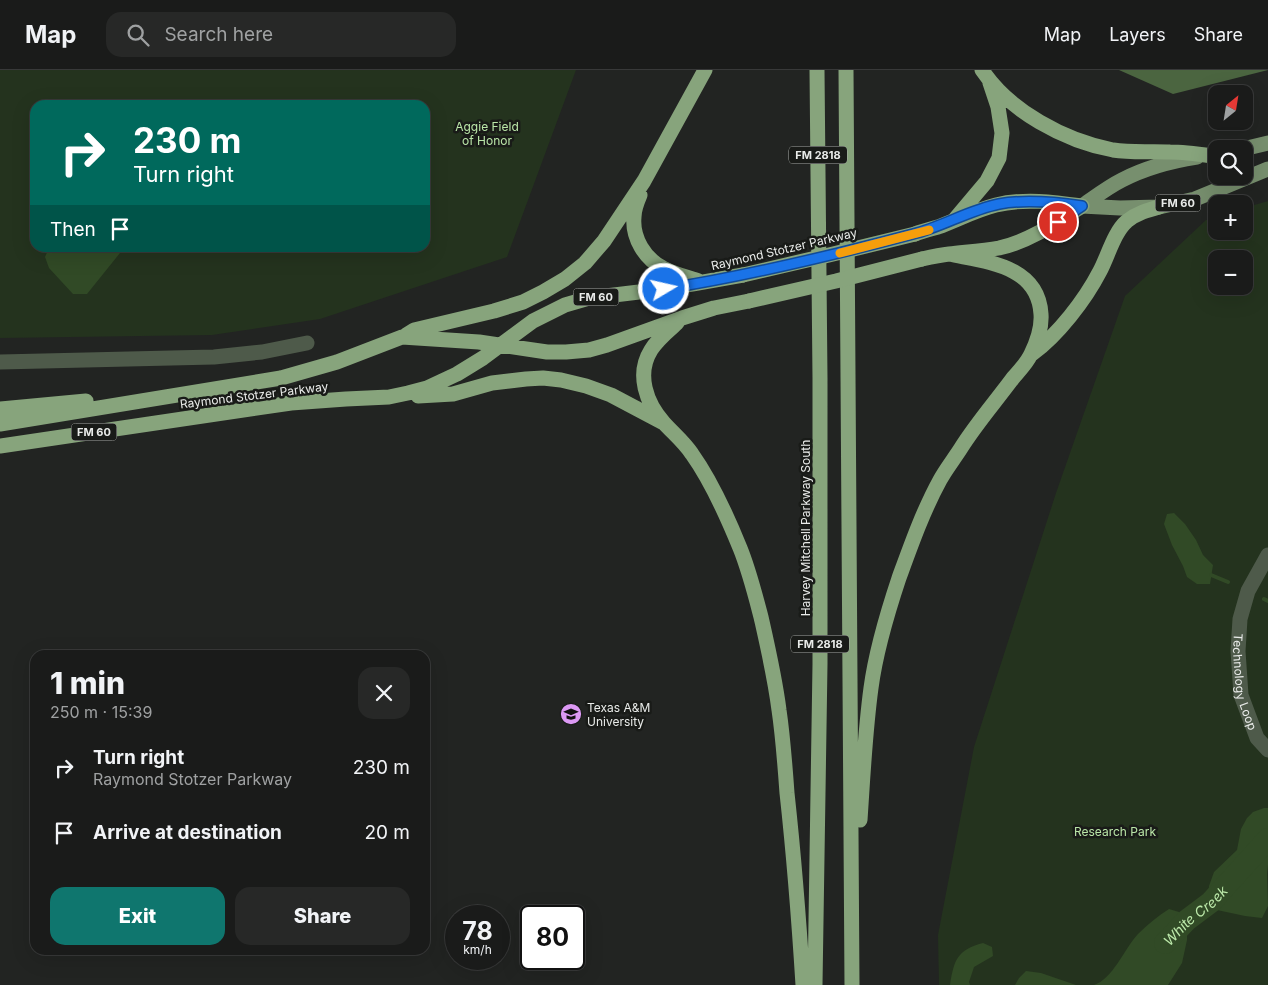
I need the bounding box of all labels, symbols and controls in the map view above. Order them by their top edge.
search box [106,12,456,57]
text: Map [25,20,76,49]
icon: search [124,21,152,49]
text: Search here [164,23,273,46]
text: Map [1044,24,1081,45]
text: Layers [1109,24,1166,45]
text: Share [1194,24,1243,45]
north arrow [1208,85,1252,130]
map controls [1208,85,1253,295]
text: 230 m [133,119,241,161]
park label: Aggie Field of Honor [455,119,519,148]
icon: right [50,120,115,185]
button: search [1208,140,1253,185]
road number: FM 2818 [789,146,847,164]
text: Turn right [133,161,234,187]
road number: FM 60 [1156,195,1200,212]
button: + [1208,195,1253,240]
pin [1037,201,1079,243]
icon: arrive [1044,208,1072,236]
icon: arrive [106,215,134,243]
text: Then [50,218,96,241]
street label: Raymond Stotzer Parkway [710,225,859,273]
button: − [1208,250,1253,295]
position arrow [637,262,689,314]
road number: FM 60 [574,288,618,306]
street label: Raymond Stotzer Parkway [179,378,329,412]
road number: FM 60 [72,424,116,441]
street label: Harvey Mitchell Parkway South [798,440,813,616]
street label: Technology Loop [1230,633,1261,732]
road number: FM 2818 [791,636,849,652]
text: 1 min [50,665,125,701]
button: close [358,667,410,719]
place label: Texas A&M University [587,700,650,729]
text: 250 m · 15:39 [50,702,152,722]
school or university icon: Texas A&M University [559,702,583,726]
text: Turn right [93,746,184,769]
icon: right [50,754,78,782]
text: 230 m [353,756,410,779]
text: Raymond Stotzer Parkway [93,769,292,789]
icon: arrive [50,819,78,847]
text: Arrive at destination [93,821,282,844]
text: 20 m [364,821,410,844]
park label: Research Park [1074,824,1156,839]
water label: White Creek [1159,881,1231,949]
button: Exit [50,887,225,945]
button: Share [235,887,410,945]
speed limit sign: 80 [520,905,585,970]
text: 78 [462,916,493,946]
text: km/h [463,942,492,957]

